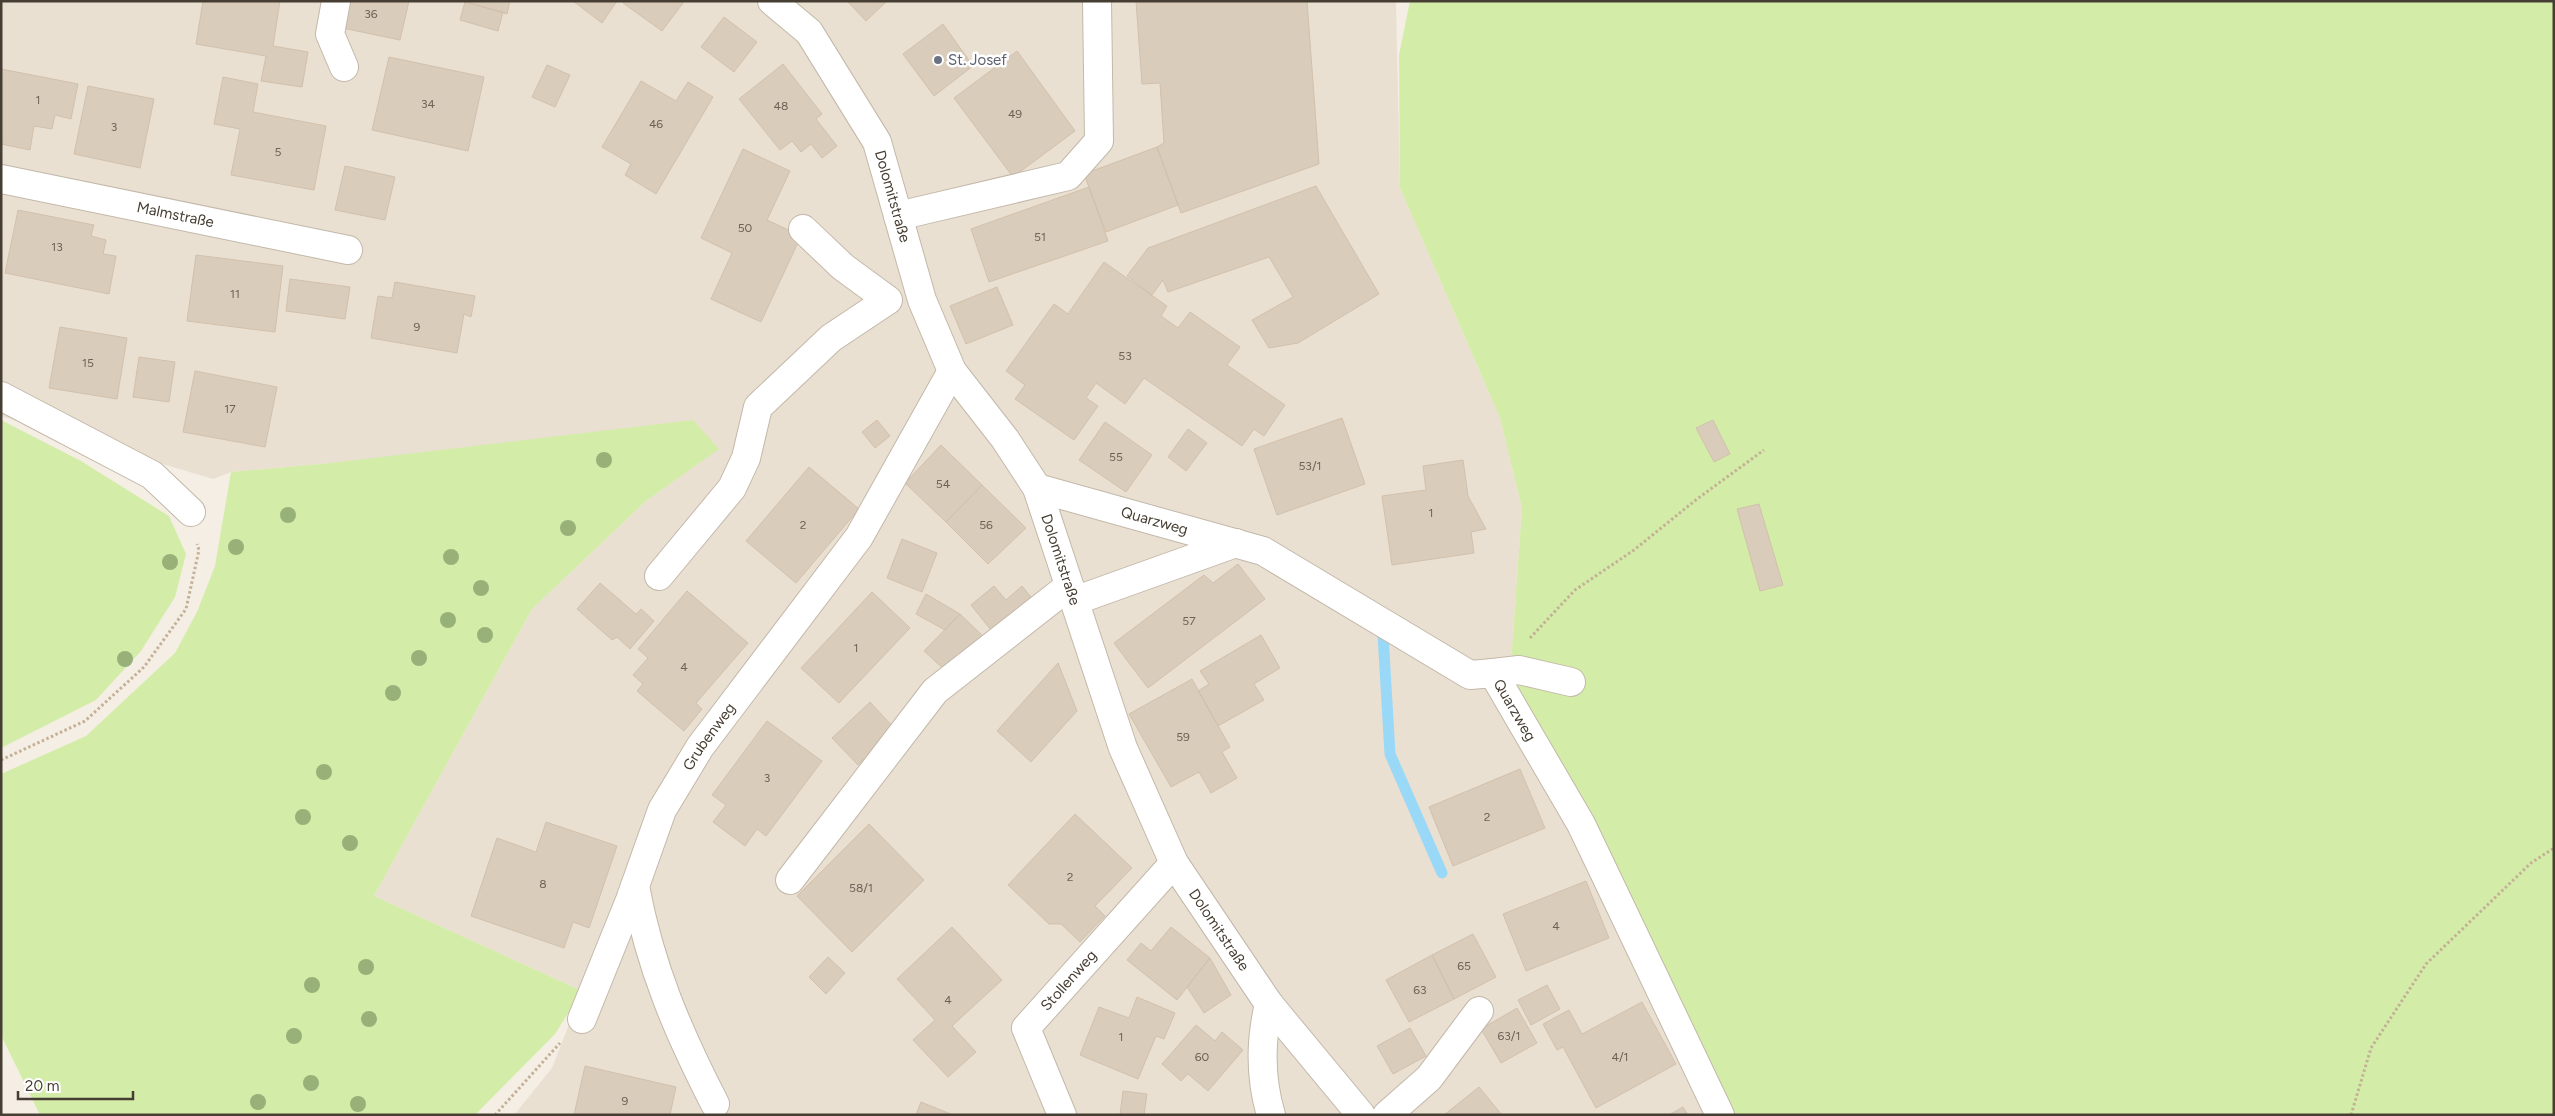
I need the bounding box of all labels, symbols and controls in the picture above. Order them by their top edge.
house number: 36 [364,7,378,21]
place label: St. Josef [948,51,1007,69]
marker: St. Josef [932,54,944,66]
house number: 1 [36,93,40,107]
house number: 34 [421,97,436,111]
house number: 48 [774,99,788,113]
house number: 49 [1008,107,1022,121]
house number: 46 [649,117,663,131]
house number: 3 [111,120,117,134]
house number: 5 [275,145,282,159]
street label: Dolomitstraße [871,148,914,244]
street label: Malmstraße [135,198,216,231]
house number: 50 [738,221,753,235]
house number: 51 [1034,230,1046,244]
house number: 13 [51,240,63,254]
house number: 11 [230,287,240,301]
house number: 9 [414,320,421,334]
house number: 53 [1118,349,1132,363]
house number: 15 [82,356,94,370]
house number: 17 [224,402,236,416]
house number: 55 [1109,450,1123,464]
house number: 53/1 [1298,459,1322,473]
house number: 54 [936,477,951,491]
street label: Quarzweg [1119,503,1190,539]
house number: 1 [1429,506,1433,520]
street label: Dolomitstraße [1037,512,1084,607]
house number: 2 [800,518,806,532]
house number: 56 [979,518,993,532]
house number: 57 [1182,614,1196,628]
house number: 1 [854,641,858,655]
house number: 4 [680,660,688,674]
street label: Quarzweg [1490,676,1540,744]
street label: Grubenweg [679,699,739,774]
house number: 59 [1176,730,1190,744]
house number: 3 [764,771,770,785]
house number: 2 [1484,810,1490,824]
house number: 2 [1067,870,1073,884]
house number: 8 [539,877,547,891]
house number: 58/1 [849,881,873,895]
street label: Dolomitstraße [1185,885,1253,974]
house number: 4 [1552,919,1560,933]
street label: Stollenweg [1037,946,1100,1014]
house number: 65 [1457,959,1471,973]
house number: 63 [1413,983,1427,997]
house number: 4 [944,993,952,1007]
house number: 63/1 [1498,1029,1520,1043]
house number: 1 [1119,1030,1123,1044]
house number: 60 [1195,1050,1210,1064]
house number: 4/1 [1611,1050,1629,1064]
scale bar [18,1068,132,1100]
text: 20 m [25,1077,59,1095]
house number: 9 [622,1094,629,1108]

